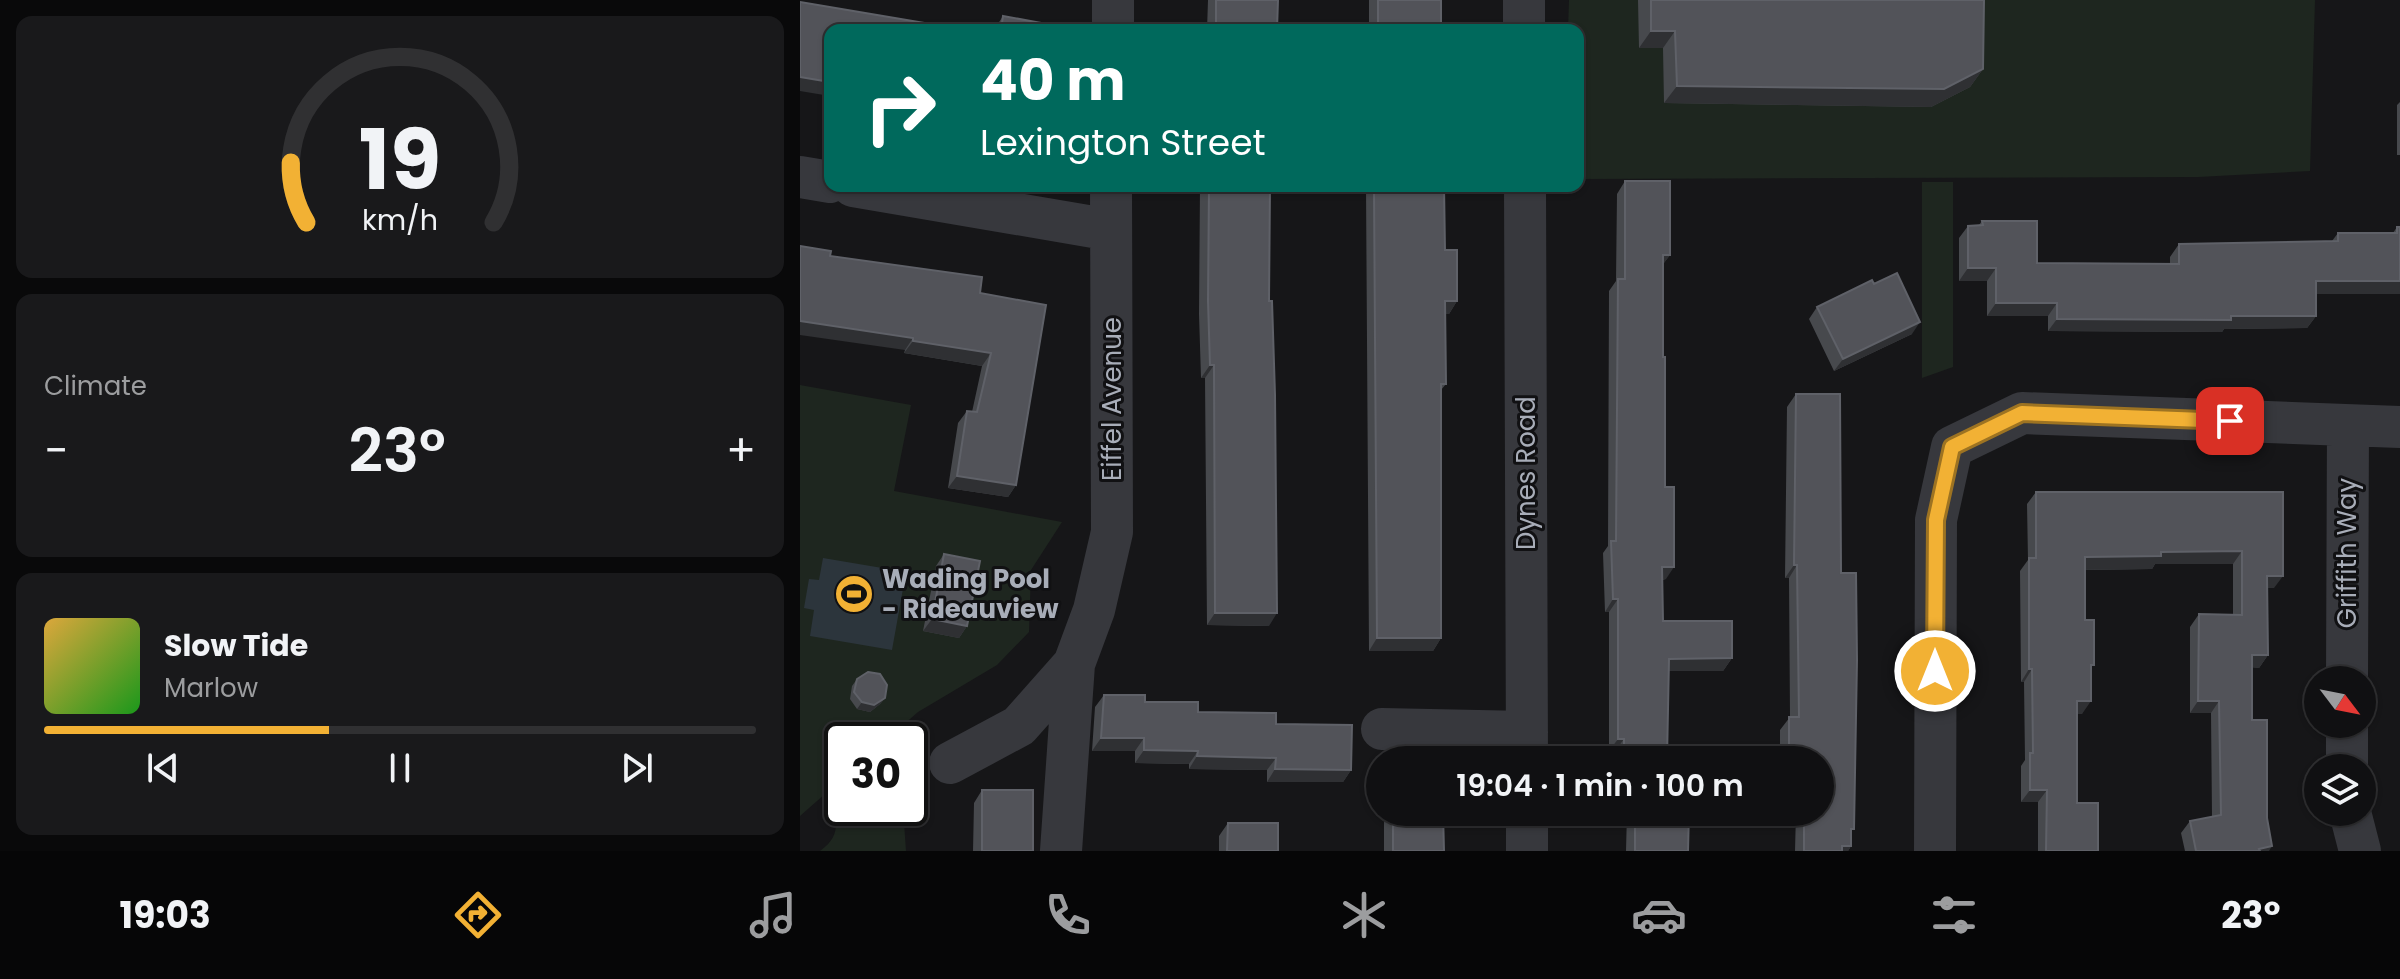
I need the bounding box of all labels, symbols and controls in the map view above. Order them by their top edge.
text: 40 m [980,41,1126,120]
icon: right [848,56,952,160]
text: 19 [359,102,441,218]
text: Lexington Street [980,117,1266,168]
text: km/h [362,200,438,240]
street label: Eiffel Avenue [1094,317,1130,481]
text: Climate [44,368,147,404]
pin [2196,387,2264,455]
street label: Dynes Road [1508,396,1544,550]
icon: arrive [2208,399,2252,443]
text: 23° [349,409,446,493]
text: − [44,420,68,481]
text: + [726,420,756,481]
street label: Griffith Way [2329,477,2365,628]
place label: Wading Pool - Rideauview [882,561,1059,627]
sports icon: Wading Pool - Rideauview [833,573,875,615]
text: Slow Tide [164,624,308,667]
position arrow [1893,629,1977,713]
north arrow [2304,666,2376,738]
map controls [2304,666,2376,826]
text: Marlow [164,670,258,706]
speed limit sign: 30 [824,722,928,826]
icon: previous [141,746,185,790]
icon: pause [378,746,422,790]
icon: next [615,746,659,790]
button: layers [2304,754,2376,826]
text: 19:04 · 1 min · 100 m [1456,764,1744,807]
icon: directions [450,887,506,943]
icon: music [745,887,801,943]
icon: phone [1040,887,1096,943]
icon: climate [1336,887,1392,943]
icon: car [1631,887,1687,943]
icon: filters [1926,887,1982,943]
text: 19:03 [120,890,211,941]
text: 23° [2221,890,2280,941]

